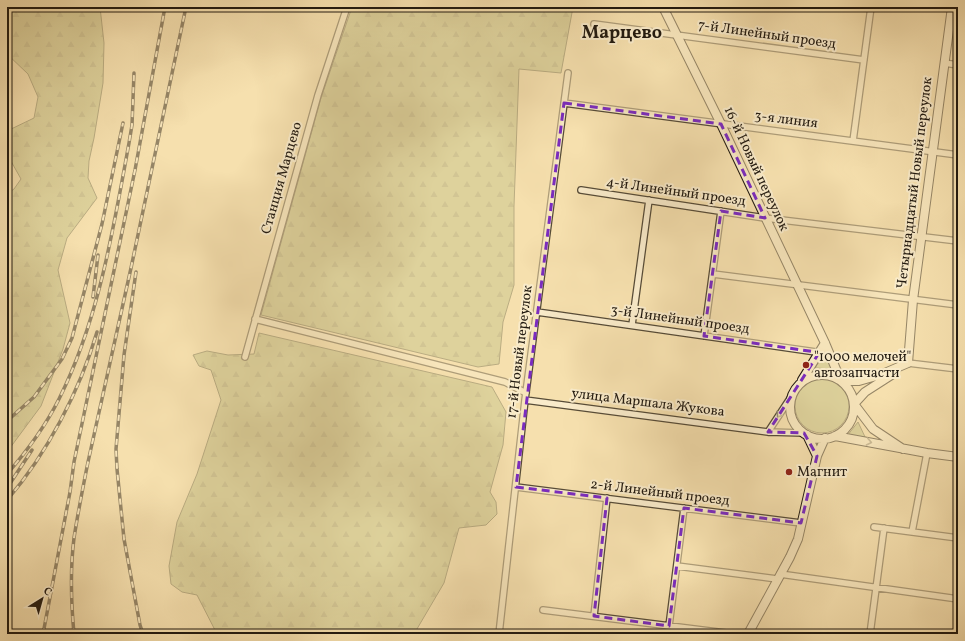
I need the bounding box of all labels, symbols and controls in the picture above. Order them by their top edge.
street label: 7-й Линейный проезд [697,16,837,54]
district label: Марцево [582,21,662,46]
street label: Четырнадцатый Новый переулок [893,75,937,290]
street label: 16-й Новый переулок [719,104,793,235]
street label: 3-я линия [753,107,819,133]
street label: Станция Марцево [257,120,307,236]
street label: 4-й Линейный проезд [605,173,747,211]
street label: 17-й Новый переулок [502,284,538,420]
street label: 3-й Линейный проезд [609,301,751,339]
place label: "1000 мелочей" автозапчасти [814,348,911,383]
marker: "1000 мелочей" автозапчасти [801,360,811,370]
street label: улица Маршала Жукова [570,384,726,422]
one-way arrow [777,410,784,417]
one-way arrow [866,437,872,446]
place label: Магнит [797,463,847,482]
marker: Магнит [784,467,794,477]
street label: 2-й Линейный проезд [589,475,731,511]
north arrow [22,579,62,619]
text: С [40,584,54,600]

